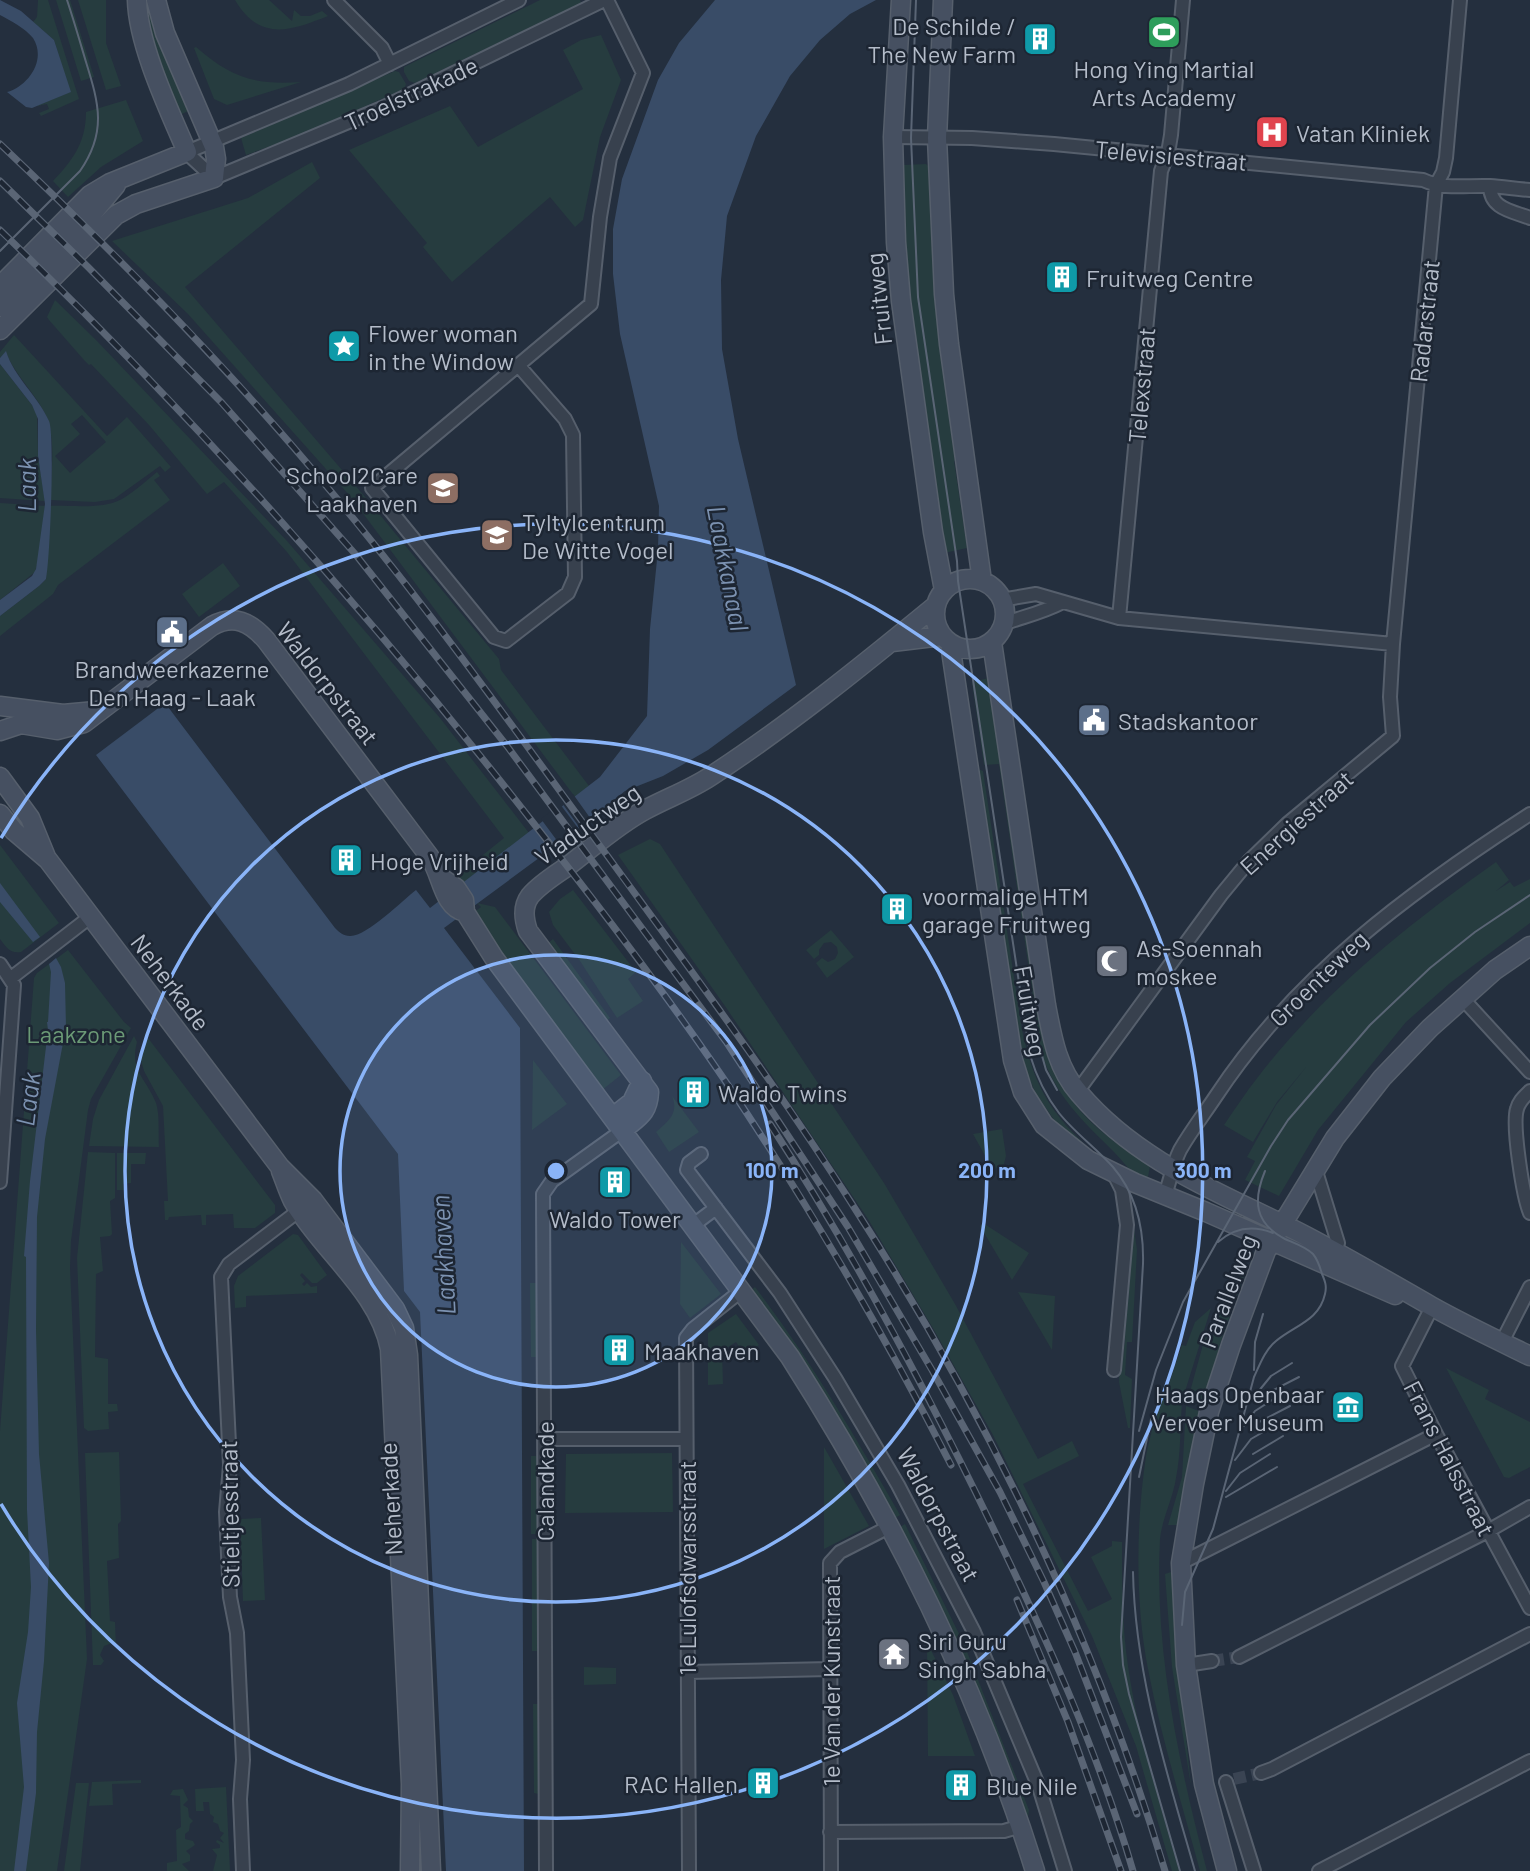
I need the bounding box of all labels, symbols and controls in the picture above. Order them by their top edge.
place label: De Schilde / The New Farm [867,11,1016,68]
sports icon: Hong Ying Martial Arts Academy [1145,13,1183,51]
building icon: De Schilde / The New Farm [1021,20,1059,58]
street label: Troelstrakade [340,50,482,136]
place label: Hong Ying Martial Arts Academy [1074,54,1254,111]
hospital icon: Vatan Kliniek [1253,113,1291,151]
place label: Vatan Kliniek [1296,118,1430,147]
street label: Televisiestraat [1094,134,1248,176]
street label: Fruitweg [859,252,897,346]
building icon: Fruitweg Centre [1043,258,1081,296]
street label: Radarstraat [1403,258,1445,384]
place label: Fruitweg Centre [1086,263,1254,292]
place label: Flower woman in the Window [368,318,518,375]
street label: Telexstraat [1121,326,1161,444]
place icon: Flower woman in the Window [325,327,363,365]
water label: Laak [10,457,41,512]
place label: School2Care Laakhaven [286,460,418,517]
school or university icon: School2Care Laakhaven [424,469,462,507]
water label: Laakkanaal [702,502,756,634]
place label: Tyltylcentrum De Witte Vogel [522,507,674,564]
school or university icon: Tyltylcentrum De Witte Vogel [478,516,516,554]
public building icon: Brandweerkazerne Den Haag - Laak [153,613,191,651]
street label: Waldorpstraat [271,616,385,750]
place label: Brandweerkazerne Den Haag - Laak [75,654,269,711]
public building icon: Stadskantoor [1075,701,1113,739]
place label: Stadskantoor [1118,706,1258,735]
street label: Energiestraat [1233,764,1359,880]
street label: Viaductweg [529,777,645,871]
building icon: Hoge Vrijheid [327,841,365,879]
place label: Hoge Vrijheid [370,846,509,875]
place label: voormalige HTM garage Fruitweg [922,881,1091,938]
building icon: voormalige HTM garage Fruitweg [878,890,916,928]
street label: Groenteweg [1263,924,1373,1032]
street label: Neherkade [125,928,217,1036]
place label: As-Soennah moskee [1136,933,1263,990]
mosque icon: As-Soennah moskee [1093,942,1131,980]
street label: Fruitweg [1009,963,1053,1059]
park label: Laakzone [26,1019,126,1048]
water label: Laak [8,1070,46,1128]
building icon: Waldo Twins [675,1073,713,1111]
place label: Waldo Twins [718,1078,847,1107]
text: 100 m [745,1157,799,1182]
text: 200 m [958,1157,1016,1182]
text: 300 m [1174,1157,1232,1182]
centre of rings [544,1159,568,1183]
building icon: Waldo Tower [596,1163,634,1201]
water label: Laakhaven [423,1194,461,1316]
place label: Waldo Tower [549,1204,681,1233]
street label: Parallelweg [1192,1230,1262,1352]
building icon: Maakhaven [600,1331,638,1369]
place label: Maakhaven [644,1336,760,1365]
street label: Frans Halsstraat [1398,1376,1502,1540]
place label: Haags Openbaar Vervoer Museum [1151,1379,1324,1436]
museum icon: Haags Openbaar Vervoer Museum [1329,1388,1367,1426]
street label: Calandkade [530,1421,559,1541]
street label: Stieltjesstraat [213,1440,245,1588]
street label: Neherkade [373,1442,407,1556]
street label: Waldorpstraat [891,1442,987,1586]
street label: 1e Lulofsdwarsstraat [672,1461,701,1676]
street label: 1e Van der Kunstraat [816,1576,845,1786]
place label: Siri Guru Singh Sabha [918,1626,1046,1683]
temple icon: Siri Guru Singh Sabha [875,1635,913,1673]
building icon: RAC Hallen [744,1764,782,1802]
building icon: Blue Nile [942,1766,980,1804]
place label: RAC Hallen [624,1769,738,1798]
place label: Blue Nile [986,1771,1078,1800]

